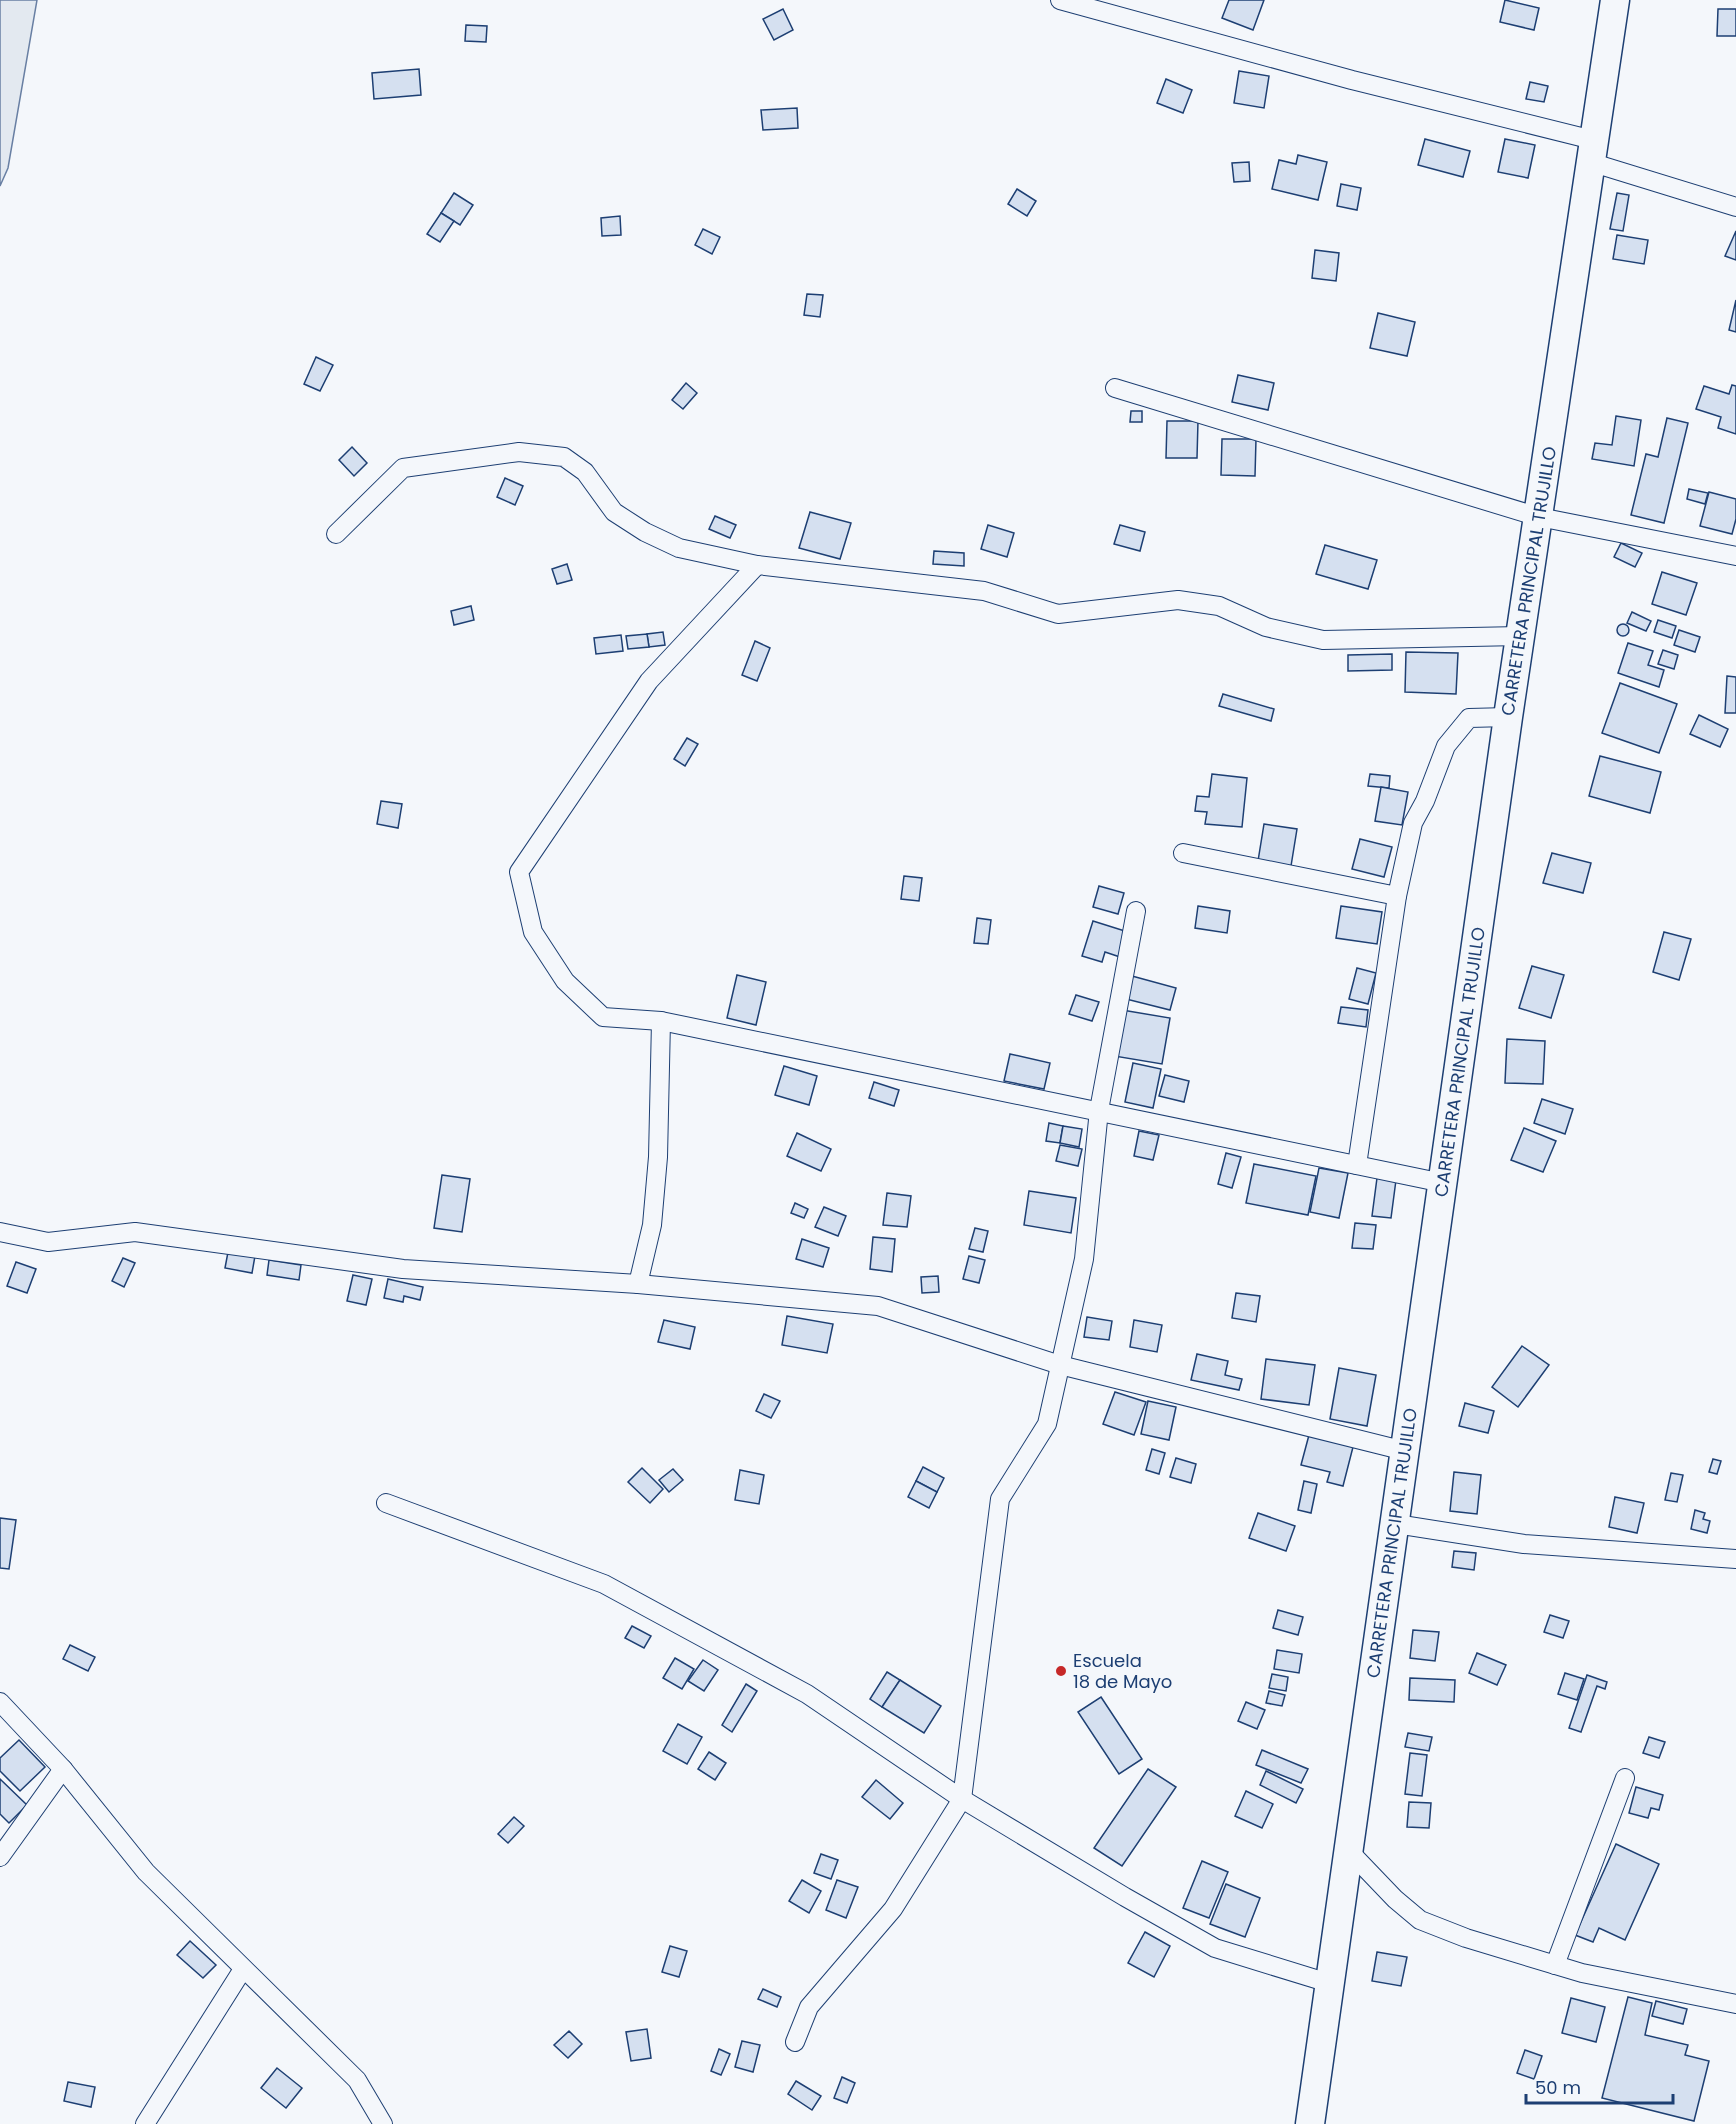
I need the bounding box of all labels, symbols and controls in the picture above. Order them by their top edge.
street label: CARRETERA PRINCIPAL TRUJILLO [1495,444,1562,717]
street label: CARRETERA PRINCIPAL TRUJILLO [1428,925,1491,1199]
street label: CARRETERA PRINCIPAL TRUJILLO [1360,1406,1423,1680]
place label: Escuela 18 de Mayo [1073,1648,1172,1694]
marker: Escuela 18 de Mayo [1054,1664,1068,1678]
scale bar [1526,2067,1673,2105]
text: 50 m [1535,2075,1581,2100]

